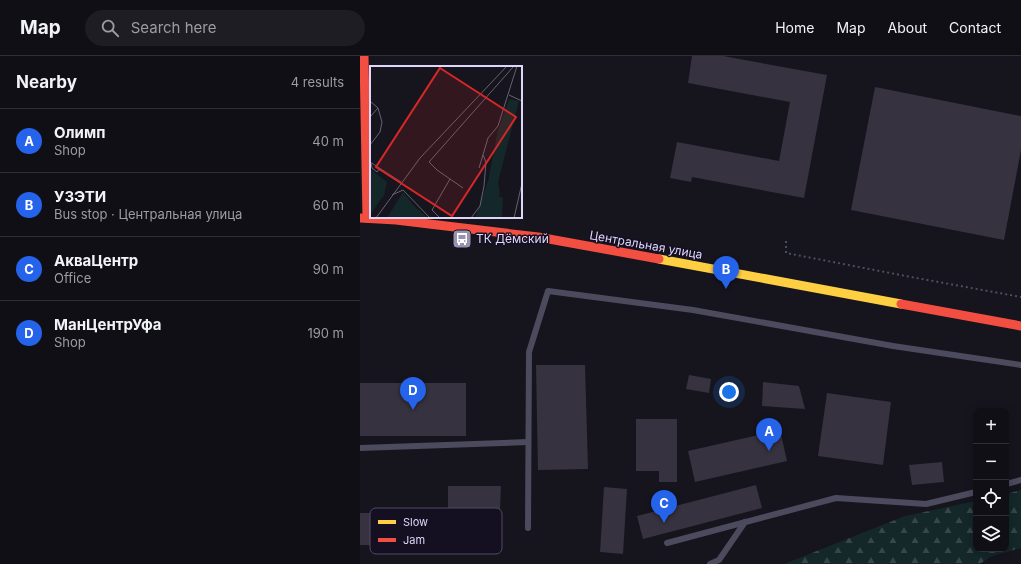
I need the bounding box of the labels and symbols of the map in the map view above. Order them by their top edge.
inset map [370,66,522,218]
street label: Центральная улица [589,227,704,262]
bus stop icon: ТК Дёмский [451,228,473,250]
place label: ТК Дёмский [476,231,549,246]
pin: B [713,256,739,289]
pin: D [400,377,426,410]
your location [719,382,739,402]
pin: A [756,418,782,451]
pin: C [651,490,677,523]
legend [370,508,502,554]
text: Slow [403,515,428,529]
text: Jam [403,533,425,547]

